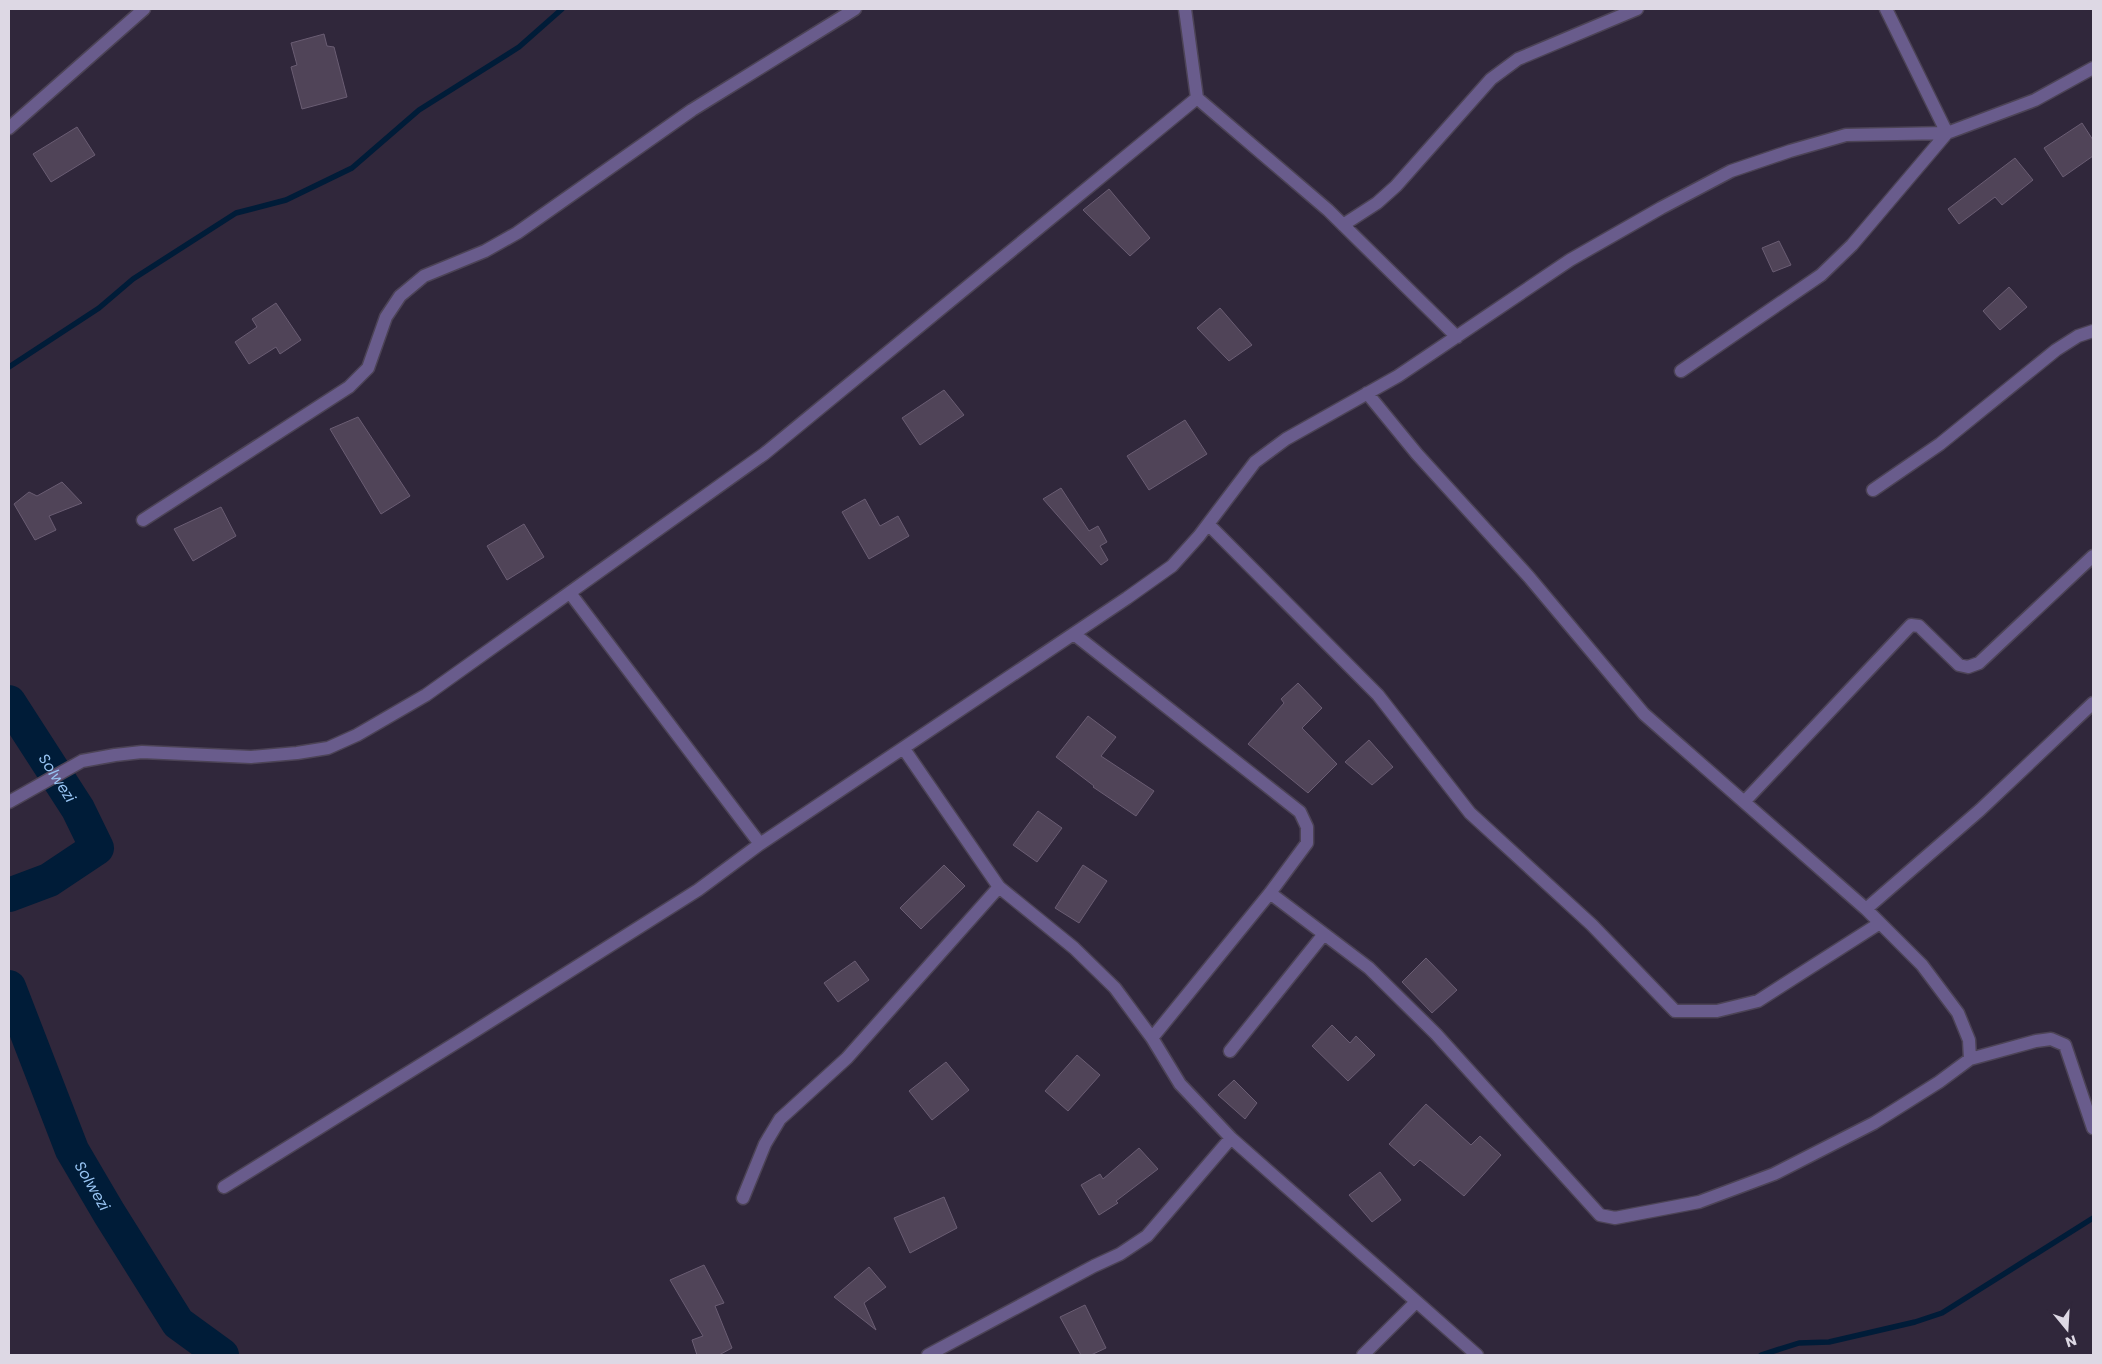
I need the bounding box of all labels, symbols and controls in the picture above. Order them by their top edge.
water label: Solwezi [34,749,81,806]
water label: Solwezi [70,1157,116,1215]
north arrow [2042,1304,2092,1354]
text: N [2063,1330,2079,1353]

